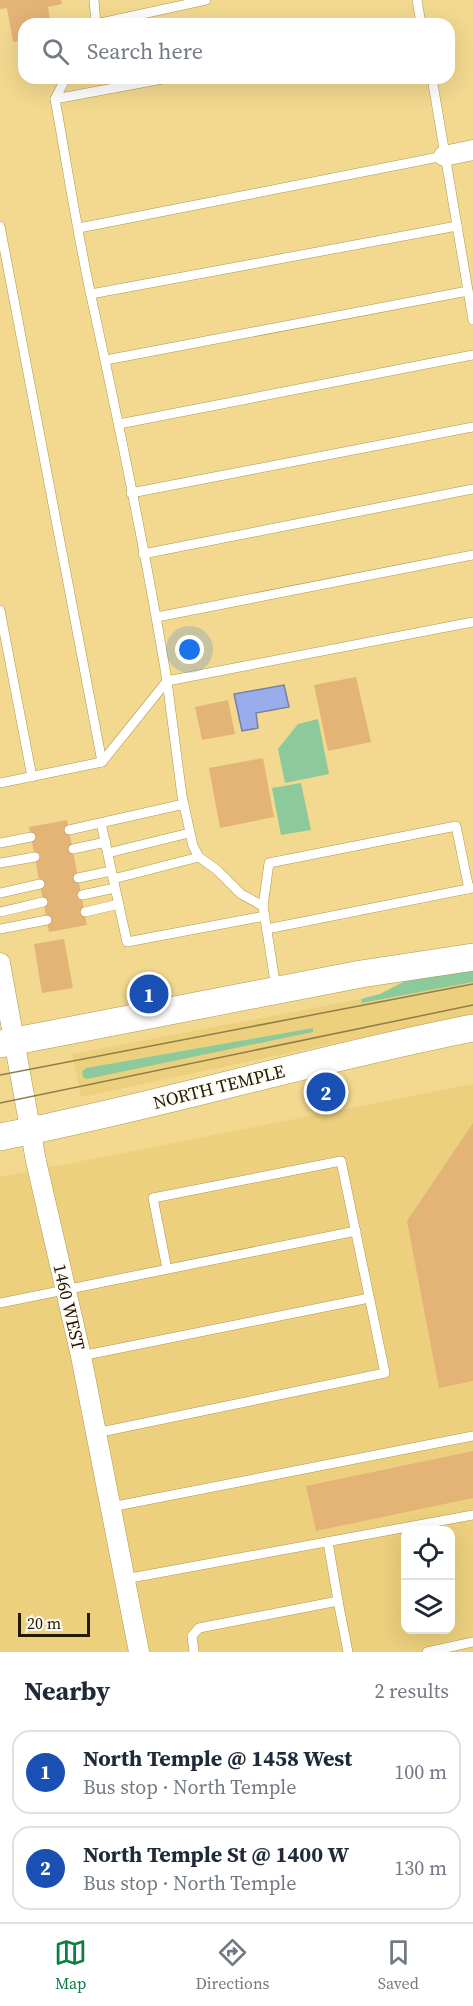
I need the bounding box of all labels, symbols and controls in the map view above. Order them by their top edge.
search box [18,18,455,84]
icon: search [39,35,72,68]
text: Search here [87,36,203,66]
your location [175,635,204,664]
pin: 1 [130,972,168,1016]
street label: NORTH TEMPLE [150,1058,287,1115]
pin: 2 [306,1070,346,1114]
street label: 1460 WEST [47,1261,92,1353]
map controls [401,1526,455,1634]
button: locate [401,1526,455,1580]
button: layers [401,1580,455,1634]
scale bar [18,1610,90,1638]
text: 20 m [27,1612,61,1634]
text: Nearby [24,1673,110,1709]
text: 2 results [374,1677,449,1705]
text: North Temple @ 1458 West [83,1743,352,1773]
text: 1 [40,1758,51,1786]
text: 100 m [394,1758,447,1786]
text: Bus stop · North Temple [83,1773,296,1801]
text: North Temple St @ 1400 W [83,1839,349,1869]
text: 2 [40,1854,51,1882]
text: 130 m [394,1854,447,1882]
text: Bus stop · North Temple [83,1869,296,1897]
tab: Map [54,1936,87,1994]
tab: Directions [195,1936,270,1994]
tab: Saved [378,1936,419,1994]

